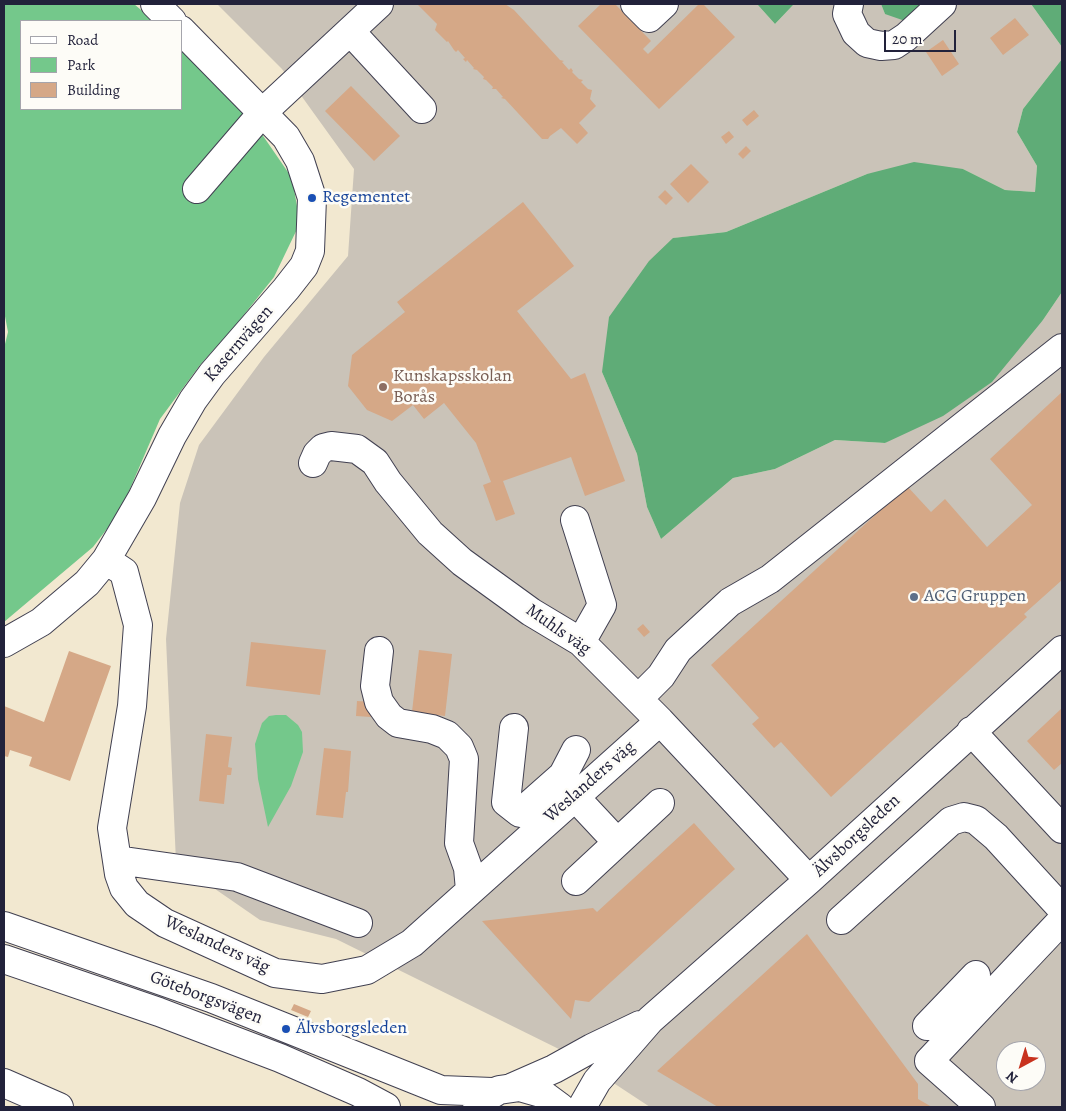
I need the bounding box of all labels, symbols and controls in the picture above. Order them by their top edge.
legend [20,20,182,110]
scale bar [886,20,958,52]
text: 20 m [892,29,923,49]
text: Road [67,30,98,50]
text: Park [67,55,95,75]
text: Building [67,80,120,100]
place label: Regementet [322,187,410,209]
marker: Regementet [306,192,318,204]
street label: Kasernvägen [200,301,278,387]
place label: Kunskapsskolan Borås [393,366,512,408]
marker: Kunskapsskolan Borås [377,381,389,393]
place label: ACG Gruppen [924,586,1026,608]
marker: ACG Gruppen [908,591,920,603]
street label: Muhls väg [521,600,595,660]
street label: Weslanders väg [540,736,640,828]
street label: Älvsborgsleden [809,790,905,882]
street label: Weslanders väg [161,911,273,979]
street label: Göteborgsvägen [147,967,265,1029]
place label: Älvsborgsleden [296,1018,407,1040]
marker: Älvsborgsleden [280,1023,292,1035]
north arrow [996,1041,1046,1091]
text: N [1002,1067,1022,1088]

